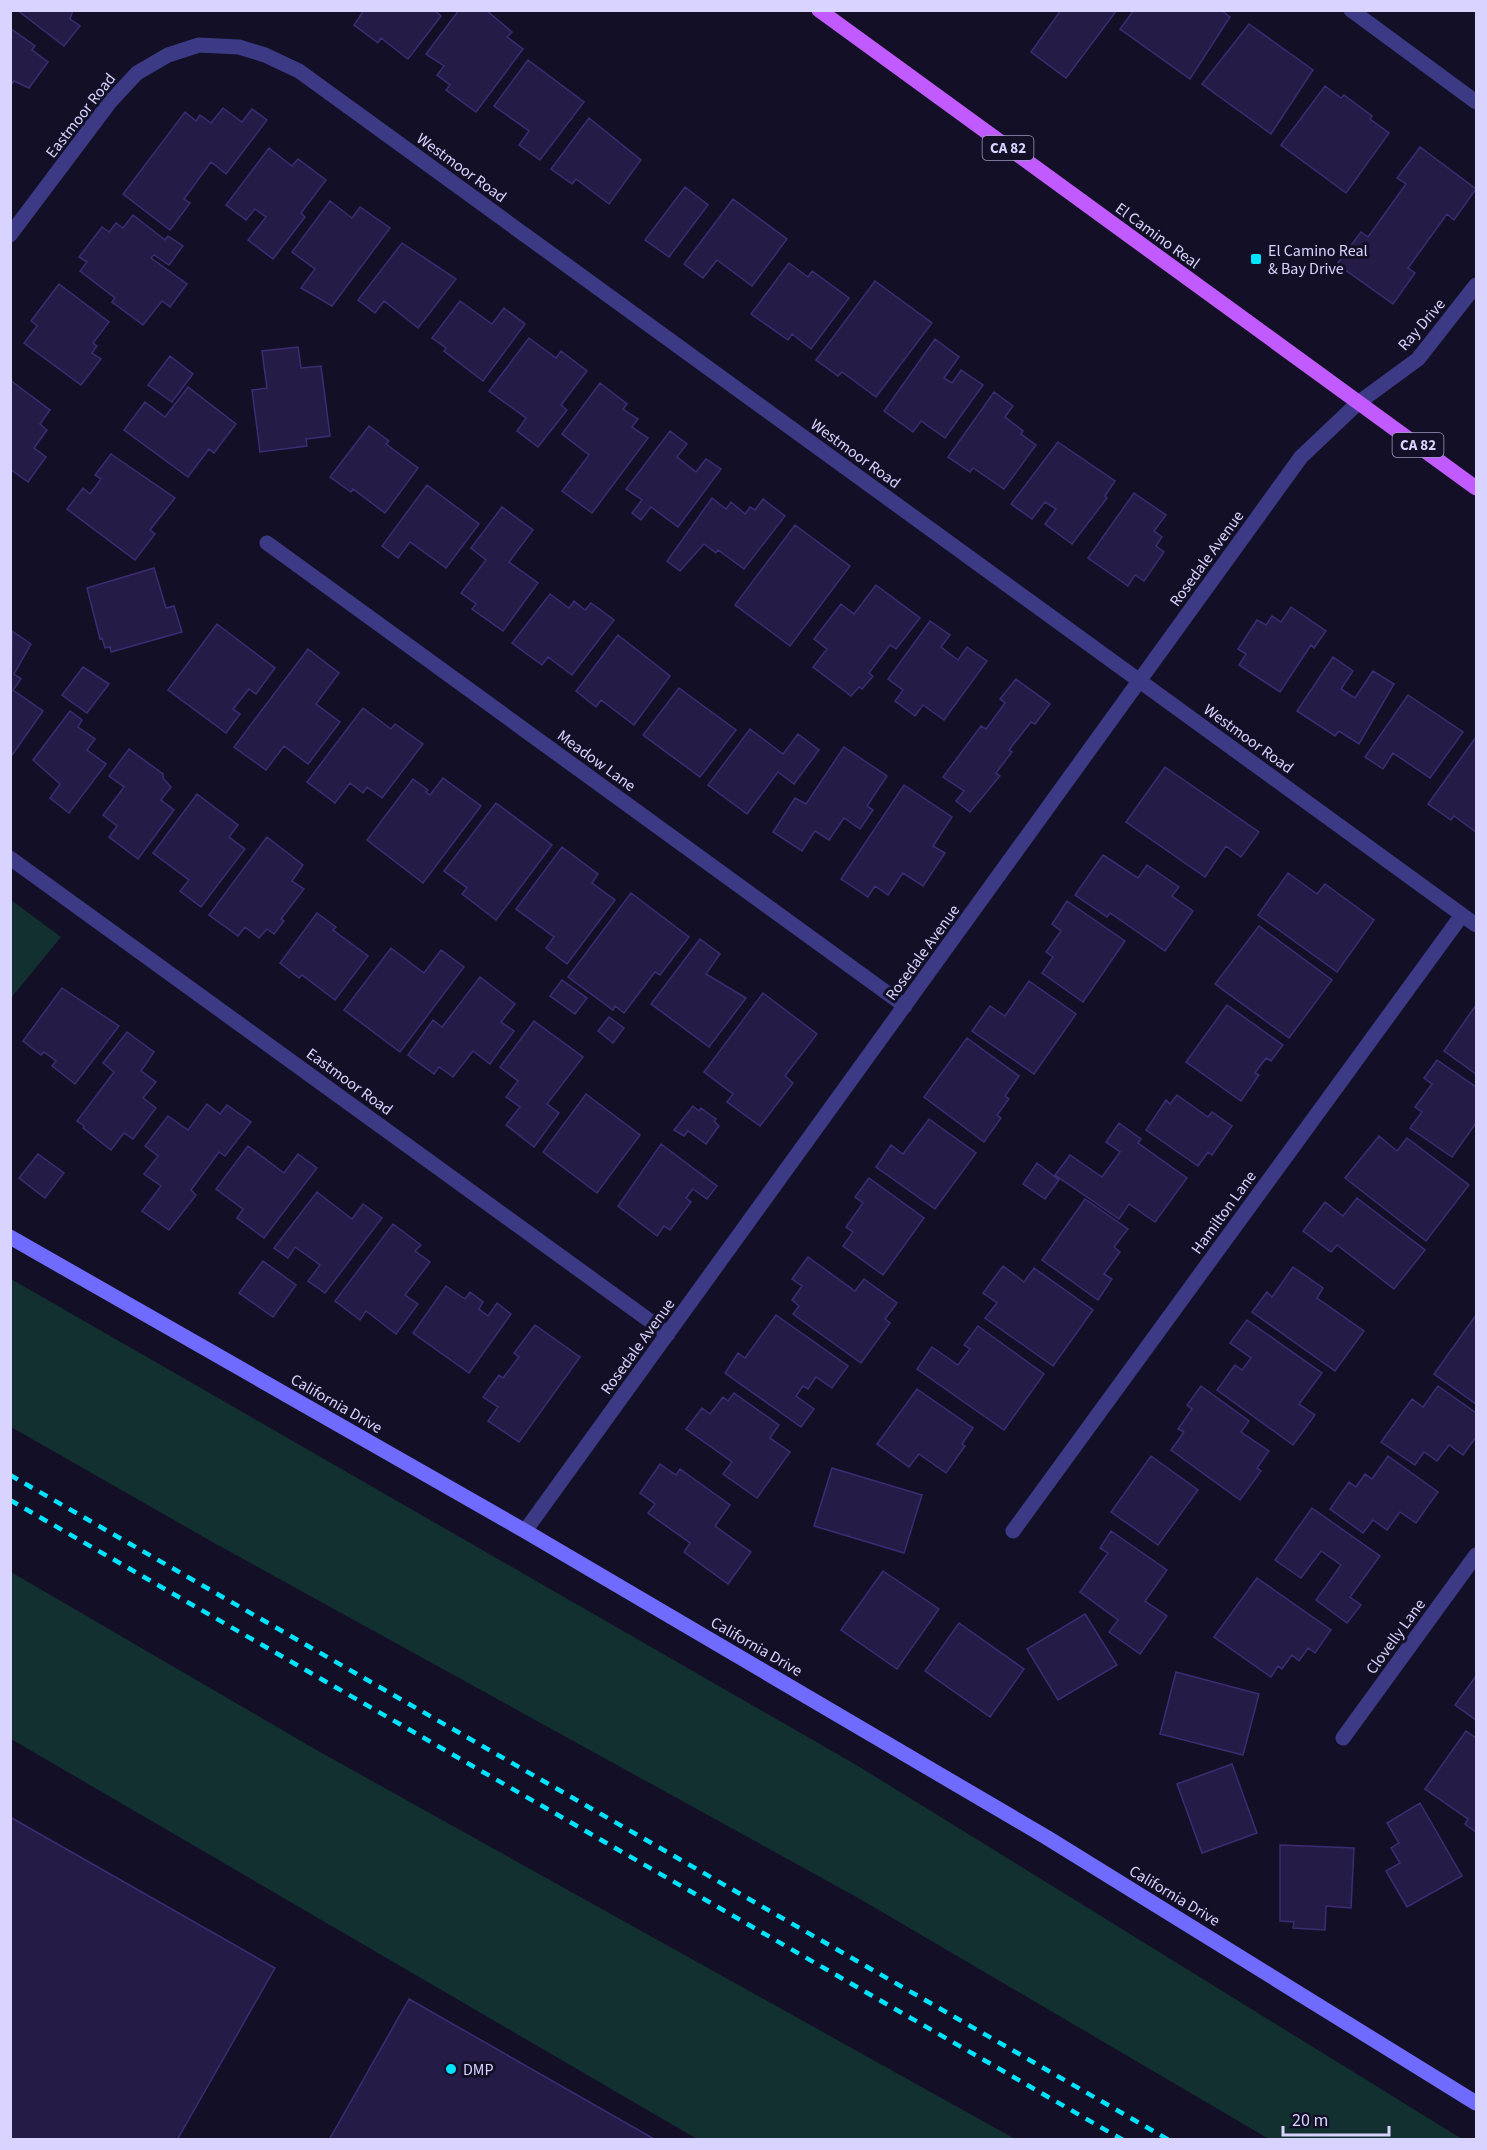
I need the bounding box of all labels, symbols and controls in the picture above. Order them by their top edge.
street label: Eastmoor Road [41,69,121,163]
street label: Westmoor Road [412,128,511,208]
road number: CA 82 [982,136,1034,160]
street label: El Camino Real [1111,198,1204,274]
place label: El Camino Real & Bay Drive [1268,240,1368,280]
marker: El Camino Real & Bay Drive [1249,252,1263,266]
street label: Ray Drive [1393,294,1451,355]
street label: Westmoor Road [806,414,905,494]
road number: CA 82 [1392,433,1444,457]
street label: Rosedale Avenue [1164,506,1249,611]
street label: Westmoor Road [1199,699,1298,779]
street label: Meadow Lane [553,725,640,797]
street label: Rosedale Avenue [880,900,965,1005]
street label: Eastmoor Road [302,1043,397,1121]
street label: Hamilton Lane [1186,1166,1262,1259]
street label: Rosedale Avenue [595,1294,680,1399]
street label: California Drive [287,1369,386,1439]
street label: Clovelly Lane [1361,1594,1431,1679]
street label: California Drive [707,1612,806,1682]
street label: California Drive [1125,1860,1224,1932]
place label: DMP [463,2059,494,2081]
marker: DMP [444,2062,458,2076]
scale bar [1283,2099,1390,2137]
text: 20 m [1292,2108,1328,2133]

